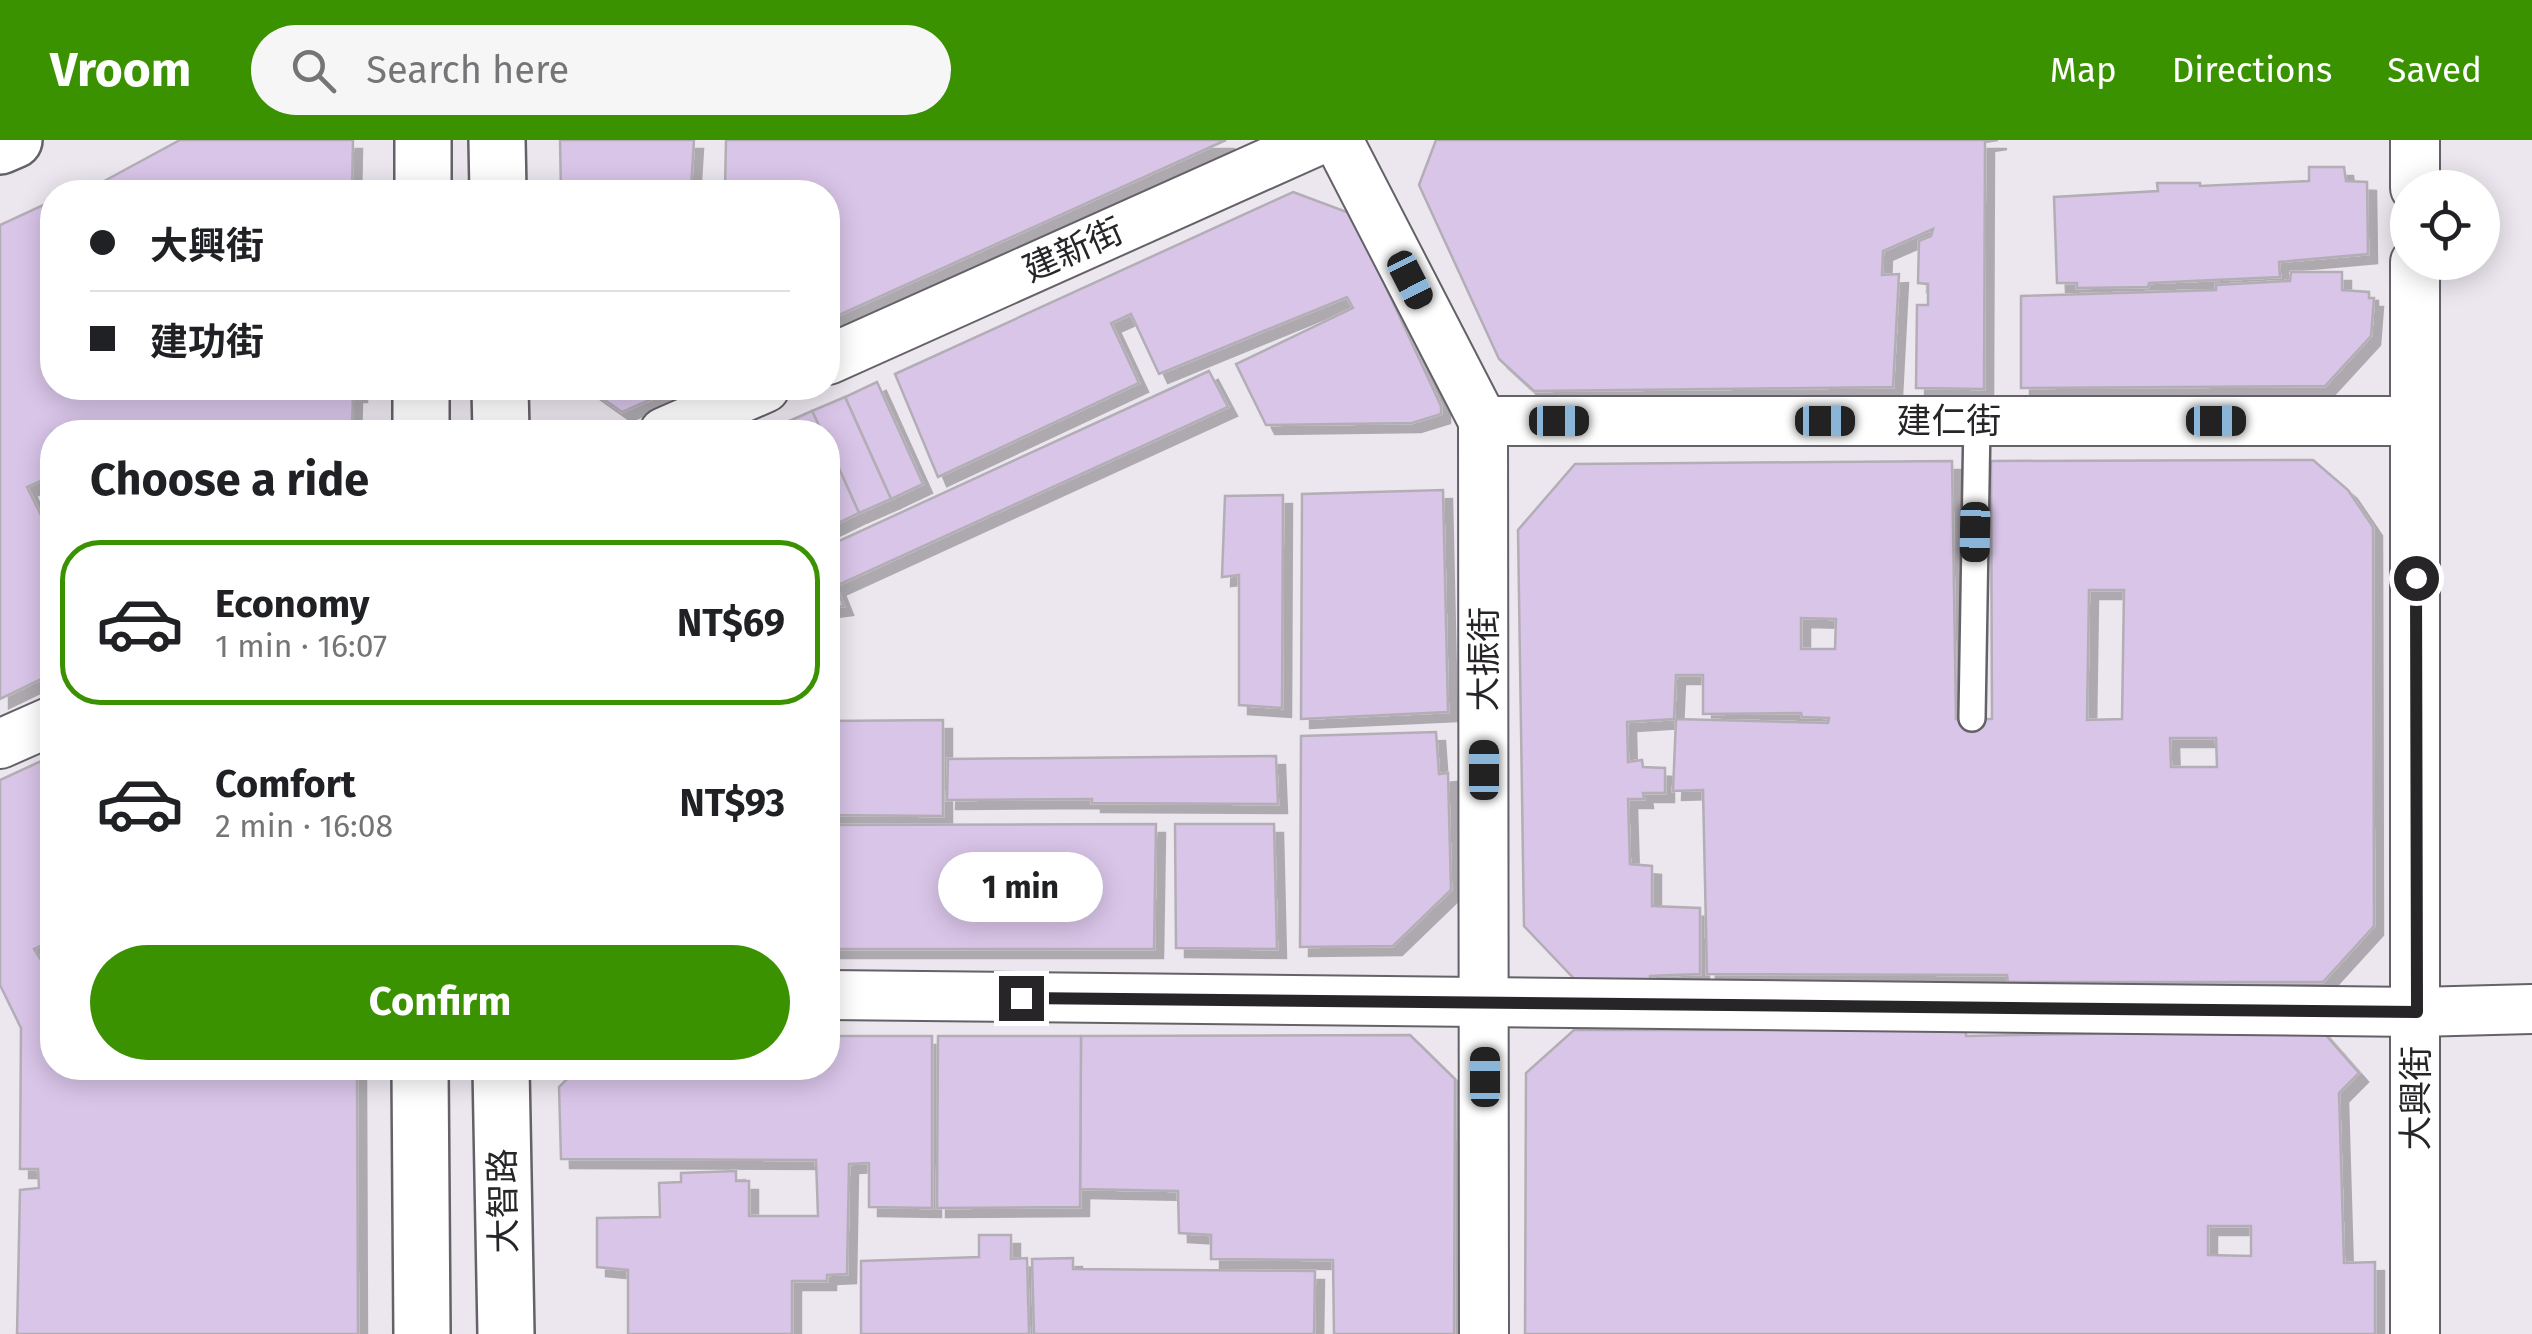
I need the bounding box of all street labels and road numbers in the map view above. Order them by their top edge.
street label: 建新街 [1016,209,1130,291]
street label: 建仁街 [1896,400,2002,442]
street label: 大振街 [1463,606,1505,712]
street label: 大興街 [2395,1045,2437,1151]
street label: 大智路 [481,1148,525,1254]

